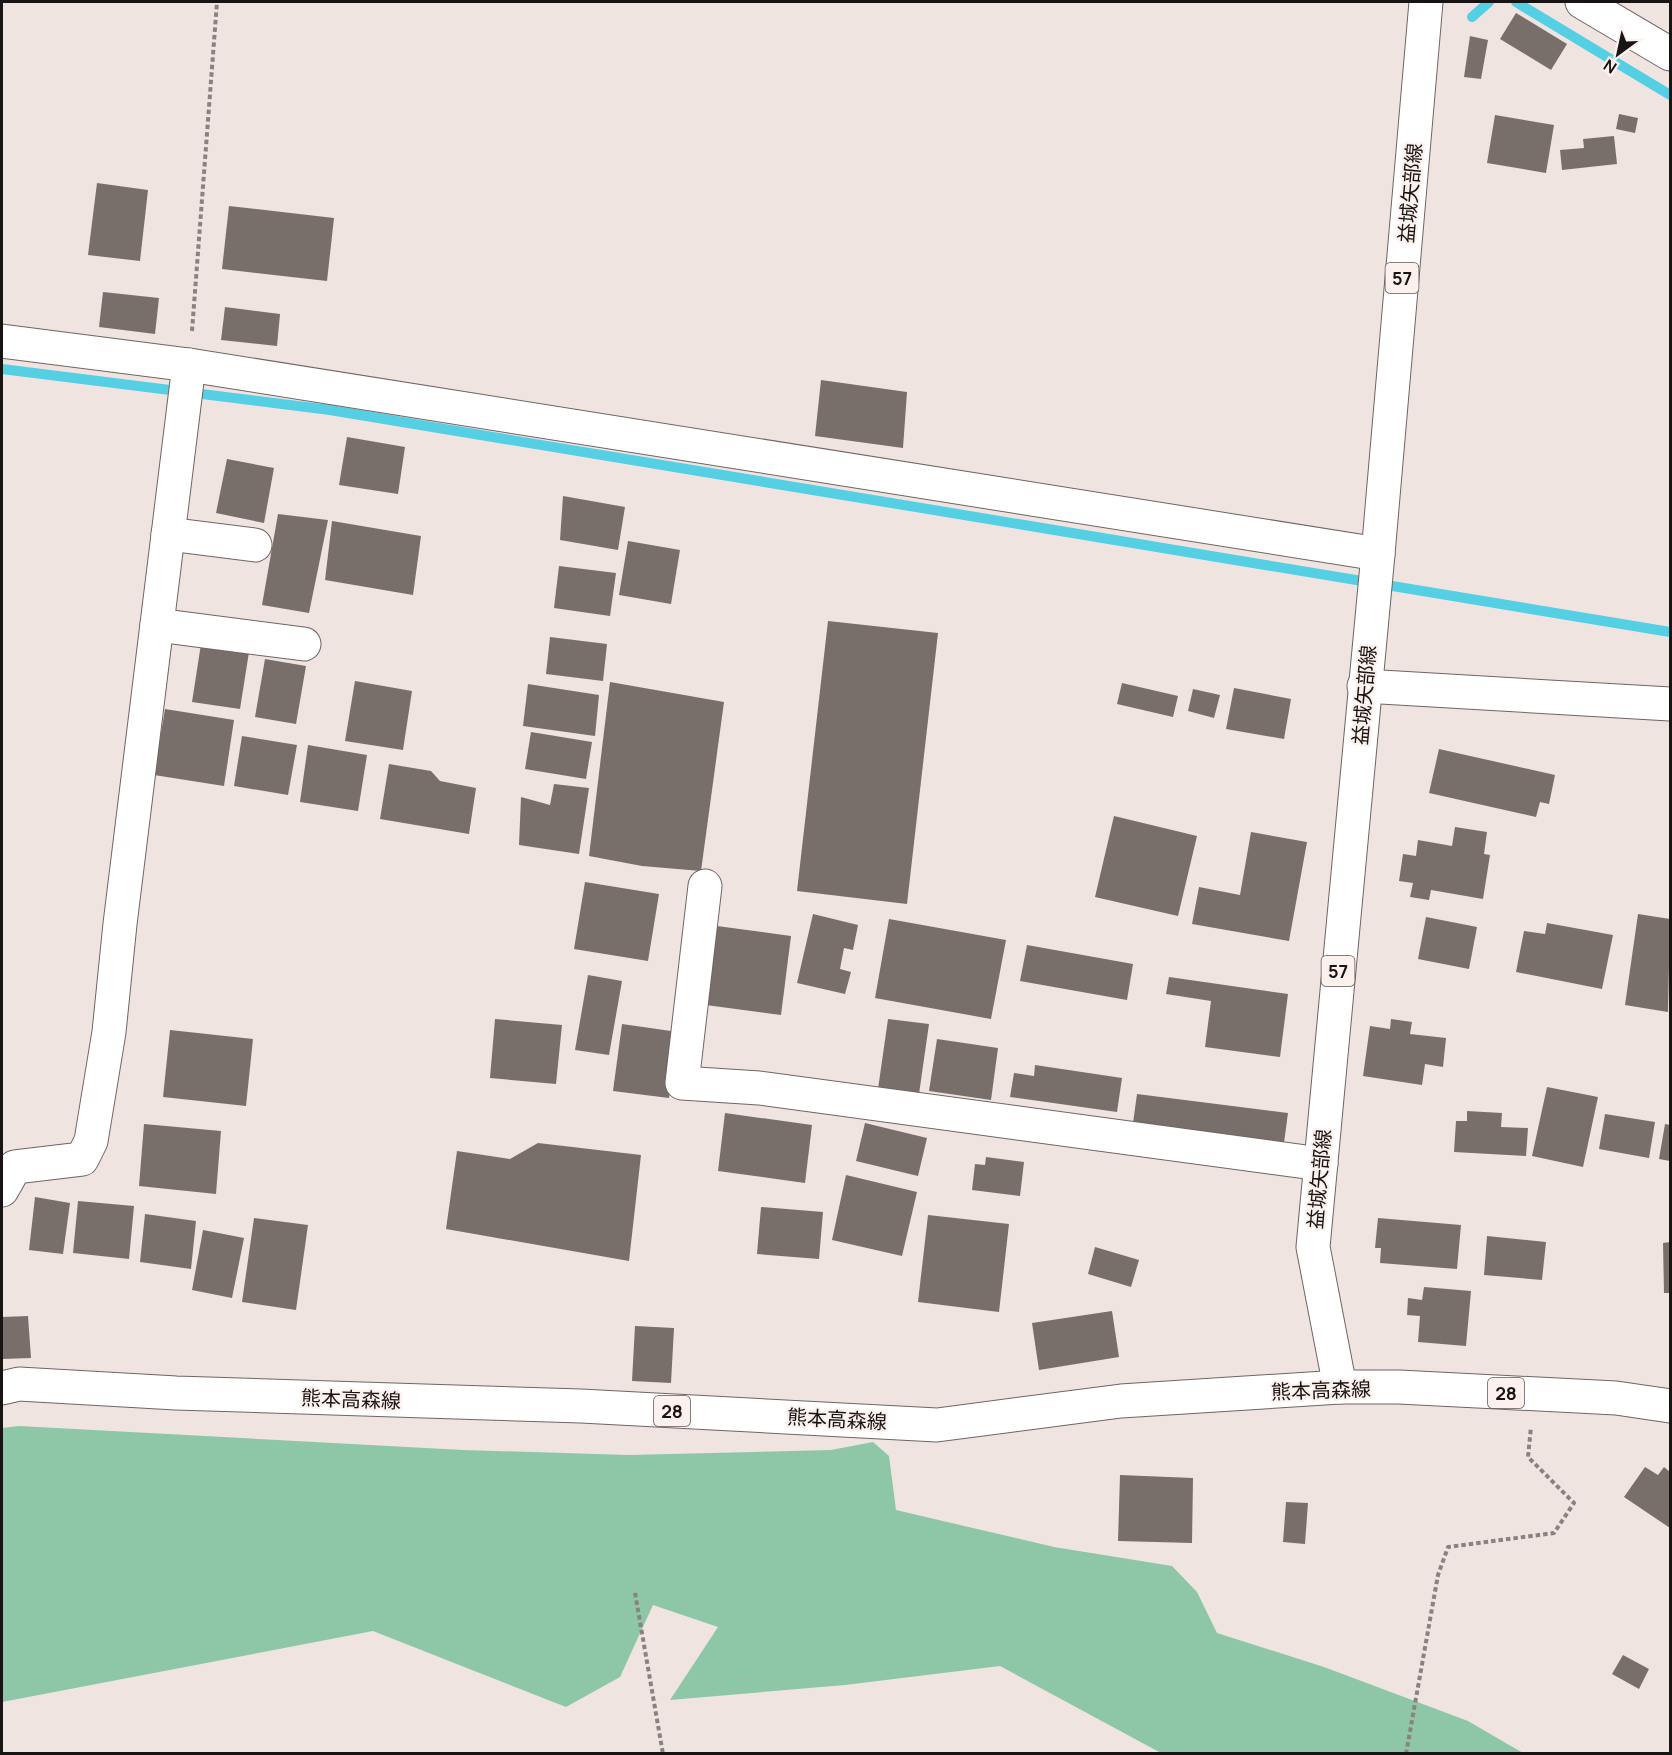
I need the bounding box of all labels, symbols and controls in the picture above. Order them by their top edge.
north arrow [1588,24,1648,84]
text: N [1599,54,1621,79]
street label: 益城矢部線 [1392,142,1428,244]
road number: 57 [1386,263,1418,293]
street label: 益城矢部線 [1346,644,1382,746]
road number: 57 [1322,956,1354,986]
street label: 益城矢部線 [1301,1128,1337,1230]
street label: 熊本高森線 [1271,1375,1371,1405]
road number: 28 [1488,1378,1524,1408]
street label: 熊本高森線 [301,1384,401,1414]
road number: 28 [654,1396,690,1426]
street label: 熊本高森線 [786,1403,888,1435]

